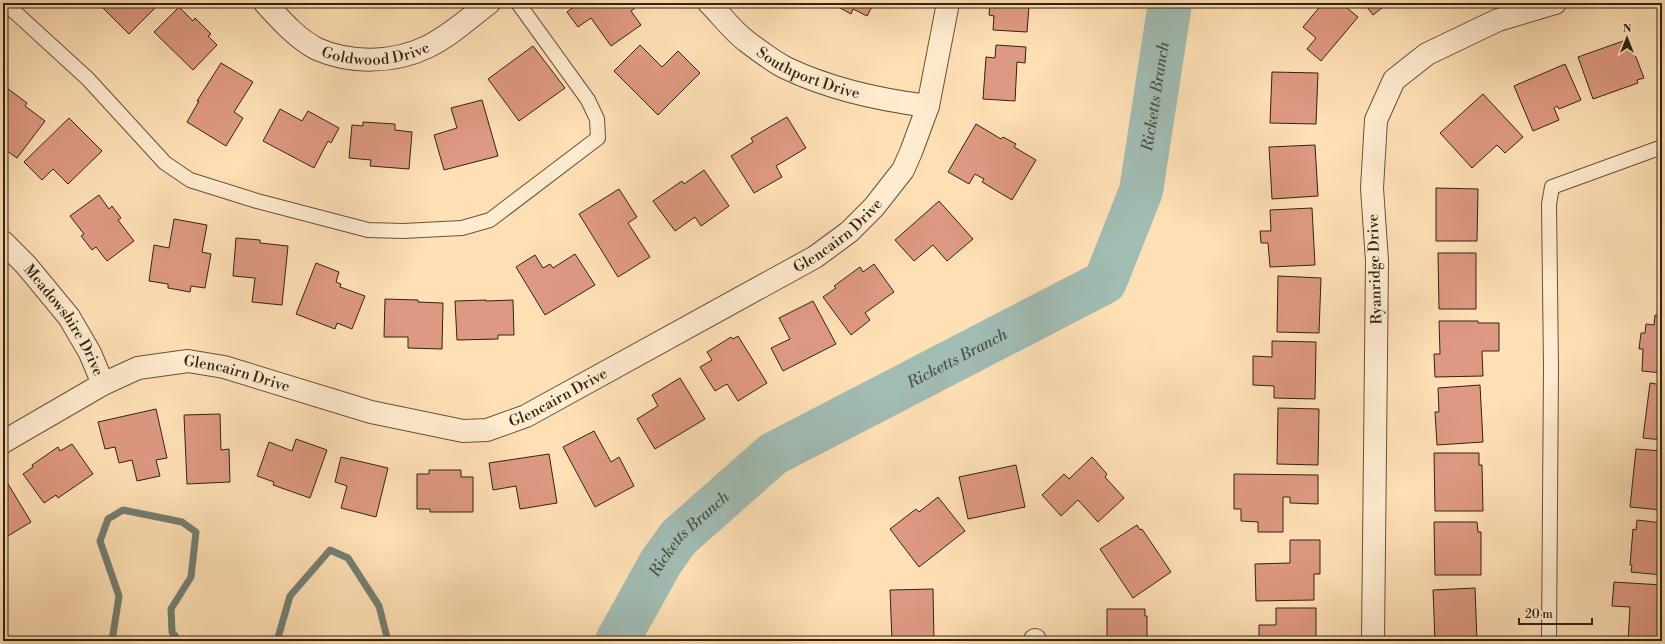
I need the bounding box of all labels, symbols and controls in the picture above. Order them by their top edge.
north arrow [1607,18,1647,58]
text: N [1623,22,1632,36]
street label: Goldwood Drive [319,38,433,69]
water label: Ricketts Branch [1137,40,1174,154]
street label: Southport Drive [753,43,862,103]
street label: Glencairn Drive [790,195,886,277]
street label: Ryanridge Drive [1364,213,1386,325]
street label: Meadowshire Drive [20,260,108,379]
water label: Ricketts Branch [903,324,1011,393]
street label: Glencairn Drive [182,351,292,396]
street label: Glencairn Drive [506,364,611,431]
water label: Ricketts Branch [644,487,734,581]
scale bar [1519,600,1592,626]
text: 20 m [1525,607,1553,622]

